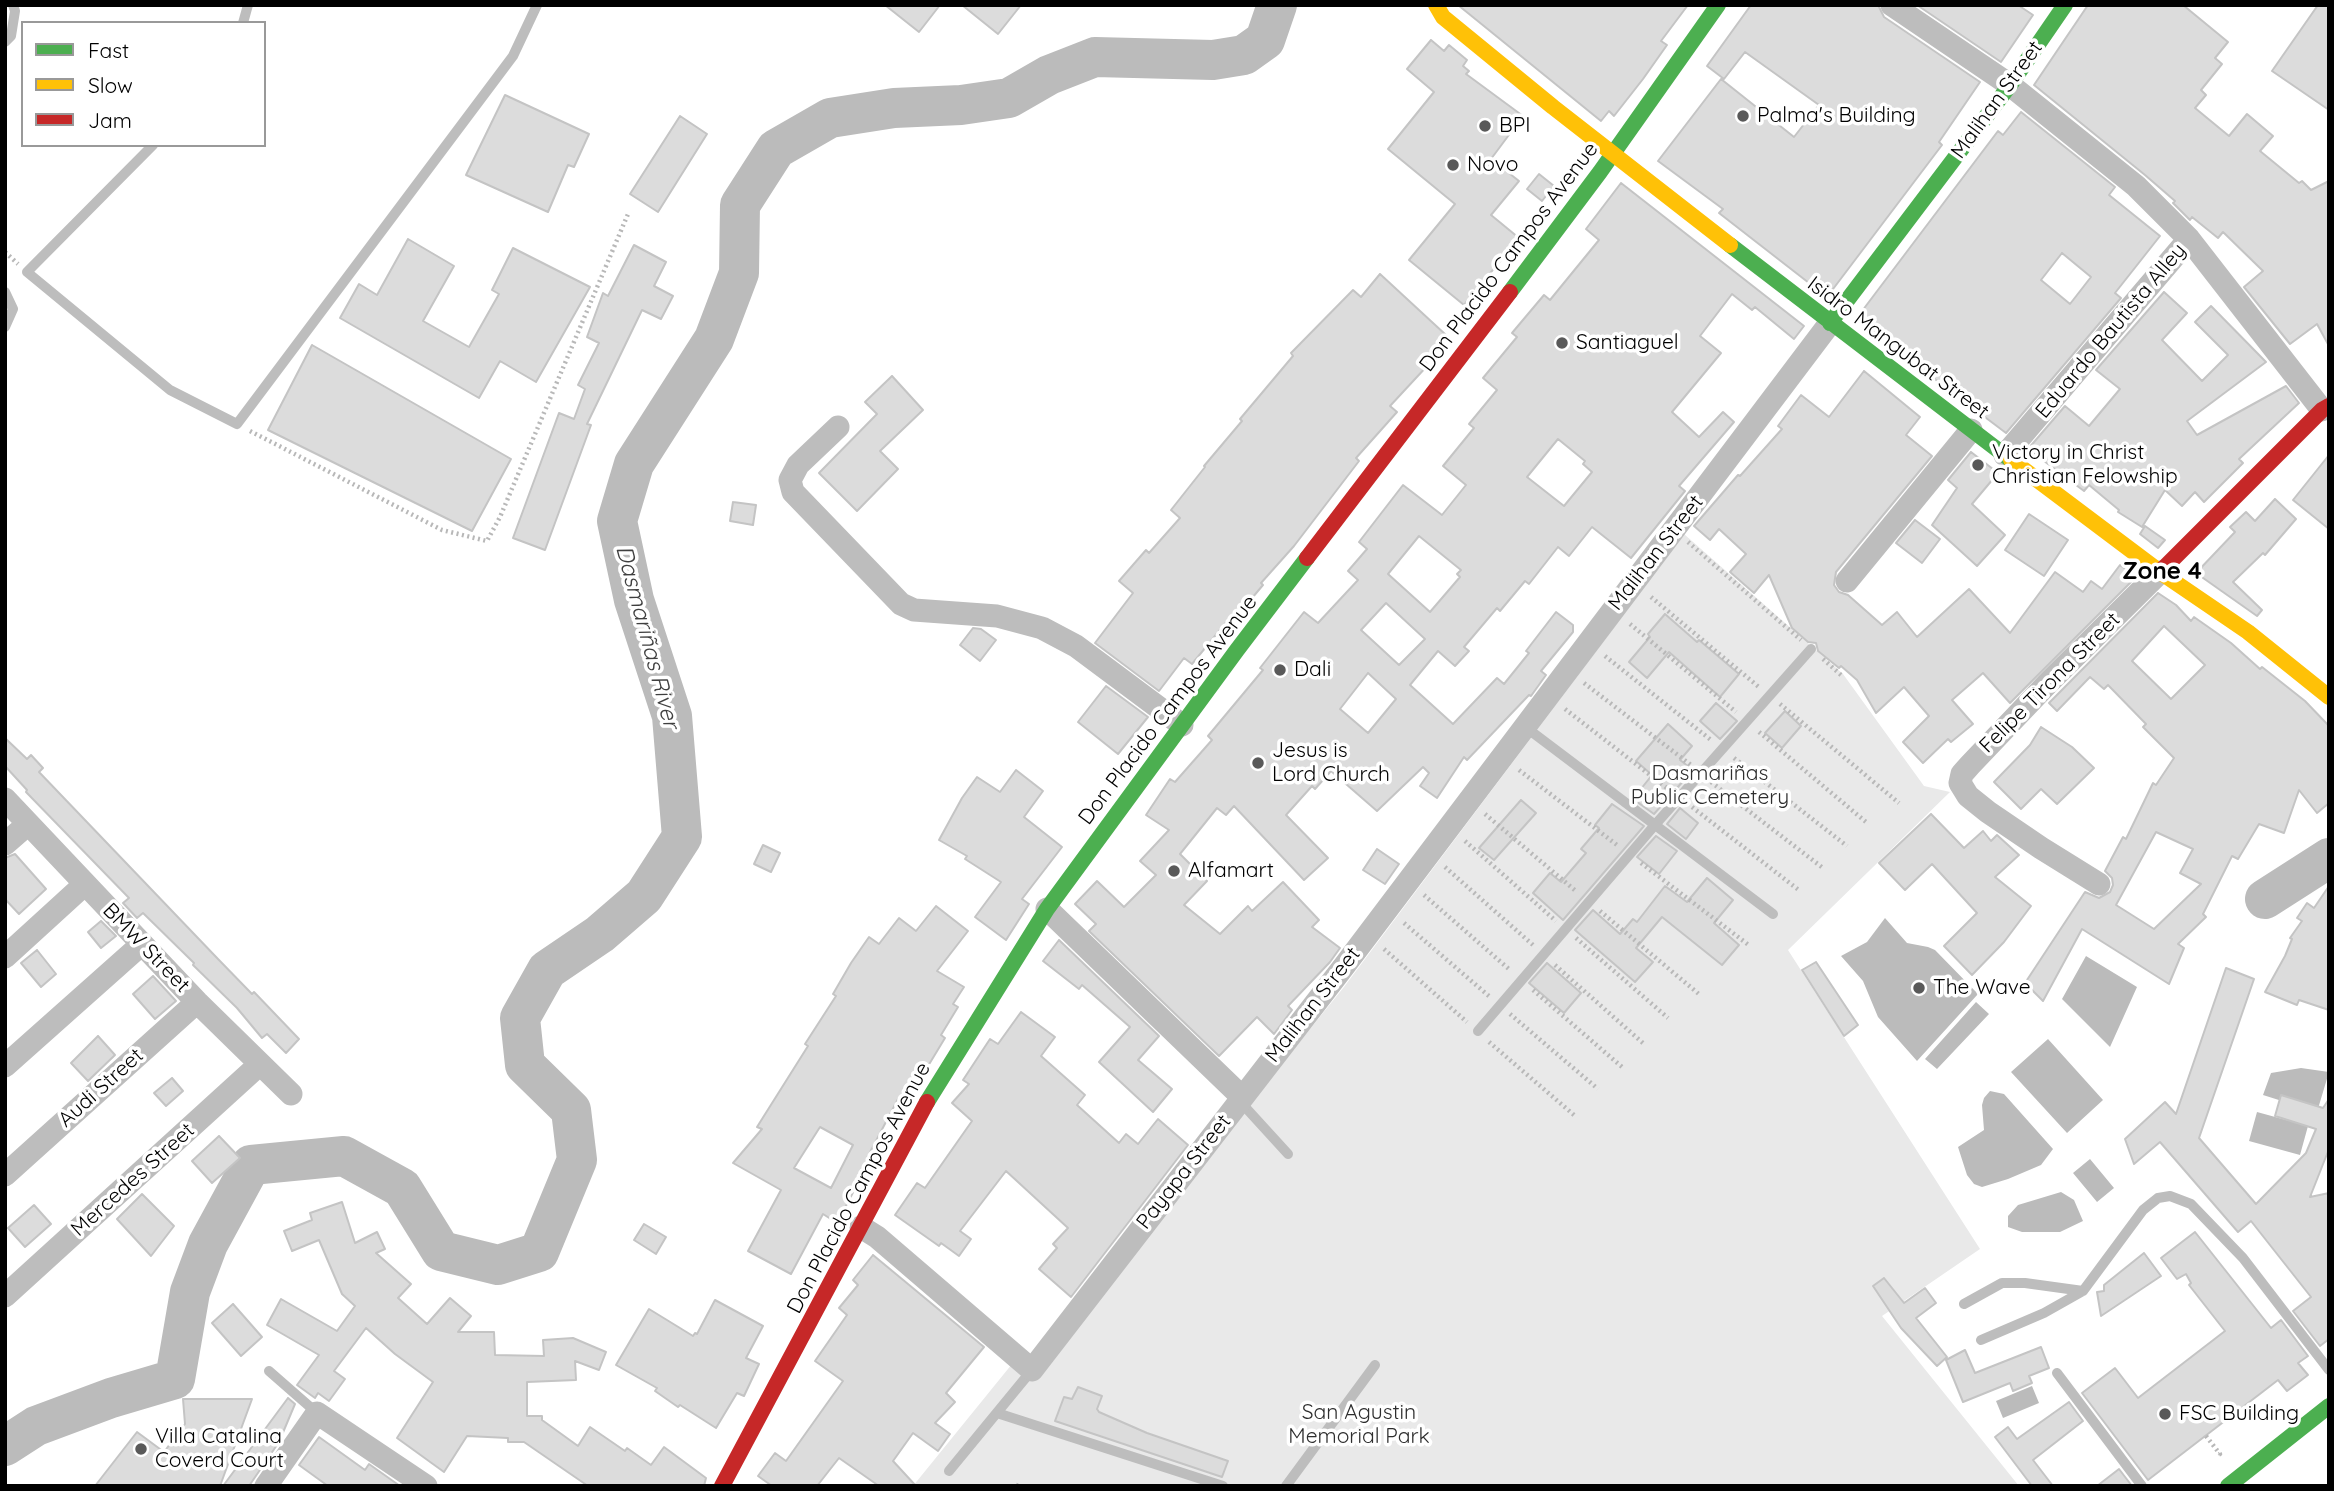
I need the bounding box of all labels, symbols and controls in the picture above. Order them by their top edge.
legend [21,21,266,147]
street label: Malihan Street [1946,36,2048,164]
text: Fast [88,37,129,63]
text: Slow [88,72,133,98]
place label: Palma's Building [1757,103,1916,129]
text: Jam [88,107,132,133]
marker: Palma's Building [1735,108,1751,124]
place label: BPI [1499,113,1530,139]
marker: BPI [1477,118,1493,134]
street label: Don Placido Campos Avenue [1414,137,1604,377]
place label: Novo [1467,152,1519,178]
marker: Novo [1445,157,1461,173]
street label: Eduardo Bautista Alley [2031,239,2191,423]
street label: Isidro Mangubat Street [1802,271,1994,425]
place label: Santiaguel [1576,330,1679,356]
marker: Santiaguel [1554,335,1570,351]
place label: Victory in Christ Christian Felowship [1992,440,2178,490]
marker: Victory in Christ Christian Felowship [1970,457,1986,473]
street label: Malihan Street [1603,490,1709,616]
water label: Dasmariñas River [609,542,685,732]
district label: Zone 4 [2122,558,2202,586]
street label: Don Placido Campos Avenue [1073,590,1263,830]
street label: Felipe Tirona Street [1974,607,2126,759]
place label: Dali [1294,657,1331,683]
marker: Dali [1272,662,1288,678]
place label: Jesus is Lord Church [1272,738,1390,788]
marker: Jesus is Lord Church [1250,755,1266,771]
park label: Dasmariñas Public Cemetery [1631,761,1789,811]
place label: Alfamart [1188,858,1274,884]
marker: Alfamart [1166,863,1182,879]
street label: BMW Street [97,898,195,998]
street label: Malihan Street [1260,942,1366,1068]
place label: The Wave [1933,975,2031,1001]
marker: The Wave [1911,980,1927,996]
street label: Audi Street [53,1043,149,1133]
street label: Don Placido Campos Avenue [782,1058,936,1318]
street label: Payapa Street [1131,1110,1237,1234]
street label: Mercedes Street [66,1118,200,1242]
park label: San Agustin Memorial Park [1288,1400,1430,1450]
place label: FSC Building [2179,1401,2299,1427]
marker: FSC Building [2157,1406,2173,1422]
place label: Villa Catalina Coverd Court [155,1424,284,1474]
marker: Villa Catalina Coverd Court [133,1441,149,1457]

